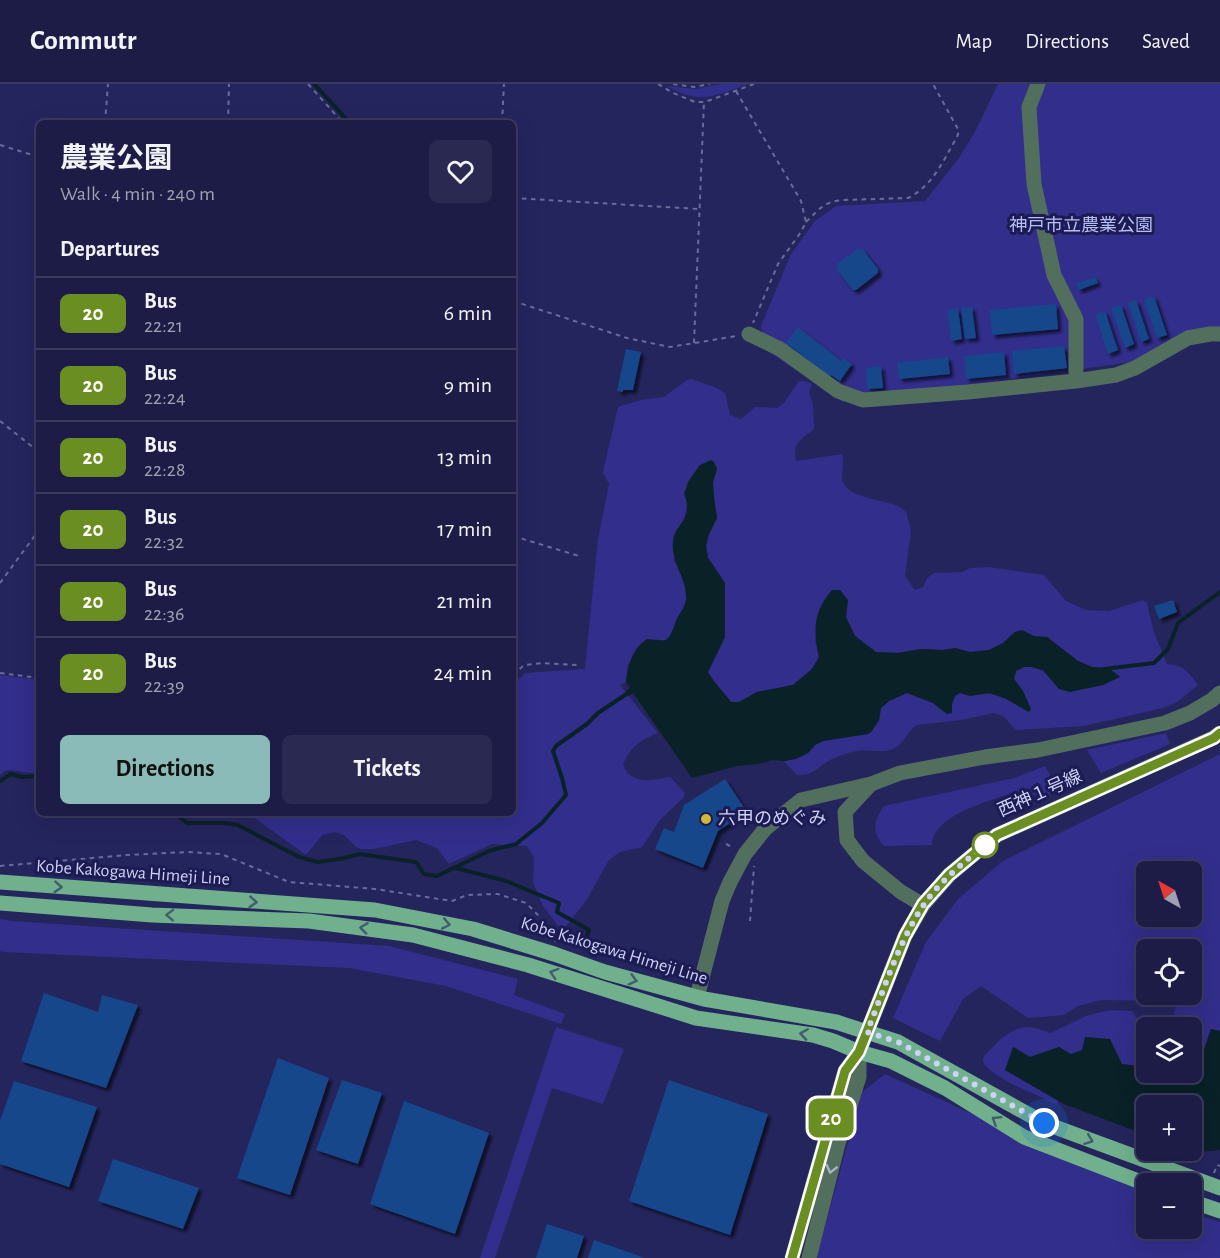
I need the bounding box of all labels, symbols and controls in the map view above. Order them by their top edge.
text: Commutr [30,27,137,55]
text: Map [956,31,992,52]
text: Directions [1025,31,1109,52]
text: Saved [1142,31,1190,52]
button: heart [429,140,492,203]
text: 農業公園 [60,145,172,173]
text: Walk · 4 min · 240 m [60,184,215,204]
park label: 神戸市立農業公園 [1009,216,1153,235]
text: Departures [60,238,160,260]
text: Bus [144,290,177,312]
text: 6 min [444,302,492,324]
text: 20 [83,303,103,324]
text: 22:21 [144,316,183,336]
text: Bus [144,362,177,384]
text: 9 min [444,374,492,396]
text: 20 [83,375,103,396]
text: 22:24 [144,388,186,408]
text: Bus [144,434,177,456]
text: 13 min [437,446,492,468]
text: 20 [83,447,103,468]
text: 22:28 [144,460,185,480]
text: Bus [144,506,177,528]
text: 17 min [437,518,492,540]
text: 20 [83,519,103,540]
text: 22:32 [144,532,184,552]
text: Bus [144,578,177,600]
text: 21 min [437,590,492,612]
text: 20 [83,591,103,612]
text: 22:36 [144,604,184,624]
text: Bus [144,650,177,672]
text: 24 min [434,662,492,684]
text: 20 [83,663,103,684]
text: 22:39 [144,676,184,696]
button: Directions [60,735,270,804]
button: Tickets [282,735,492,804]
street label: 西神１号線 [994,766,1085,821]
place label: 六甲のめぐみ [718,809,827,828]
marker: 六甲のめぐみ [699,812,713,826]
unlabelled marker [972,832,998,858]
street label: Kobe Kakogawa Himeji Line [36,857,230,889]
north arrow [1136,861,1202,927]
map controls [1136,861,1202,1239]
one-way arrow [54,880,63,893]
one-way arrow [248,895,257,908]
one-way arrow [165,909,174,922]
street label: Kobe Kakogawa Himeji Line [519,914,709,988]
one-way arrow [441,917,451,930]
one-way arrow [360,923,369,935]
button: locate [1136,939,1202,1005]
one-way arrow [549,968,560,980]
one-way arrow [628,972,638,985]
button: layers [1136,1017,1202,1083]
one-way arrow [799,1028,809,1041]
button: + [1136,1095,1202,1161]
line badge: 20 [804,1098,858,1138]
text: 20 [821,1108,841,1129]
your location [1029,1108,1059,1138]
one-way arrow [992,1115,1002,1127]
one-way arrow [1083,1132,1094,1145]
one-way arrow [826,1164,839,1174]
button: − [1136,1173,1202,1239]

